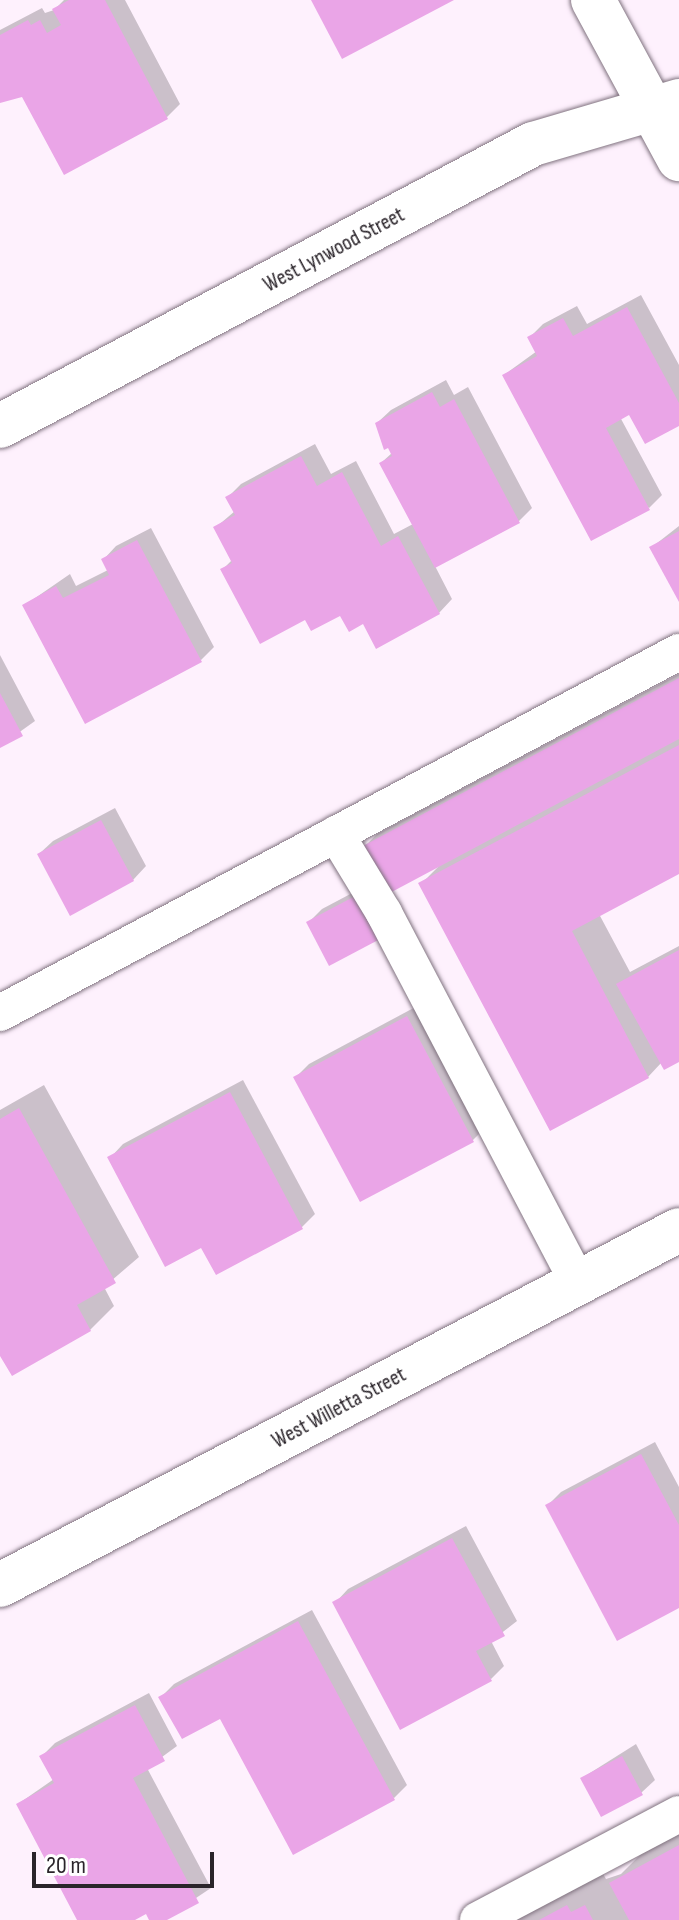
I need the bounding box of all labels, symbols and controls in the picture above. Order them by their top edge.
street label: West Lynwood Street [259,202,409,298]
street label: West Willetta Street [267,1362,411,1454]
scale bar [36,1836,218,1886]
text: 20 m [46,1851,86,1880]

